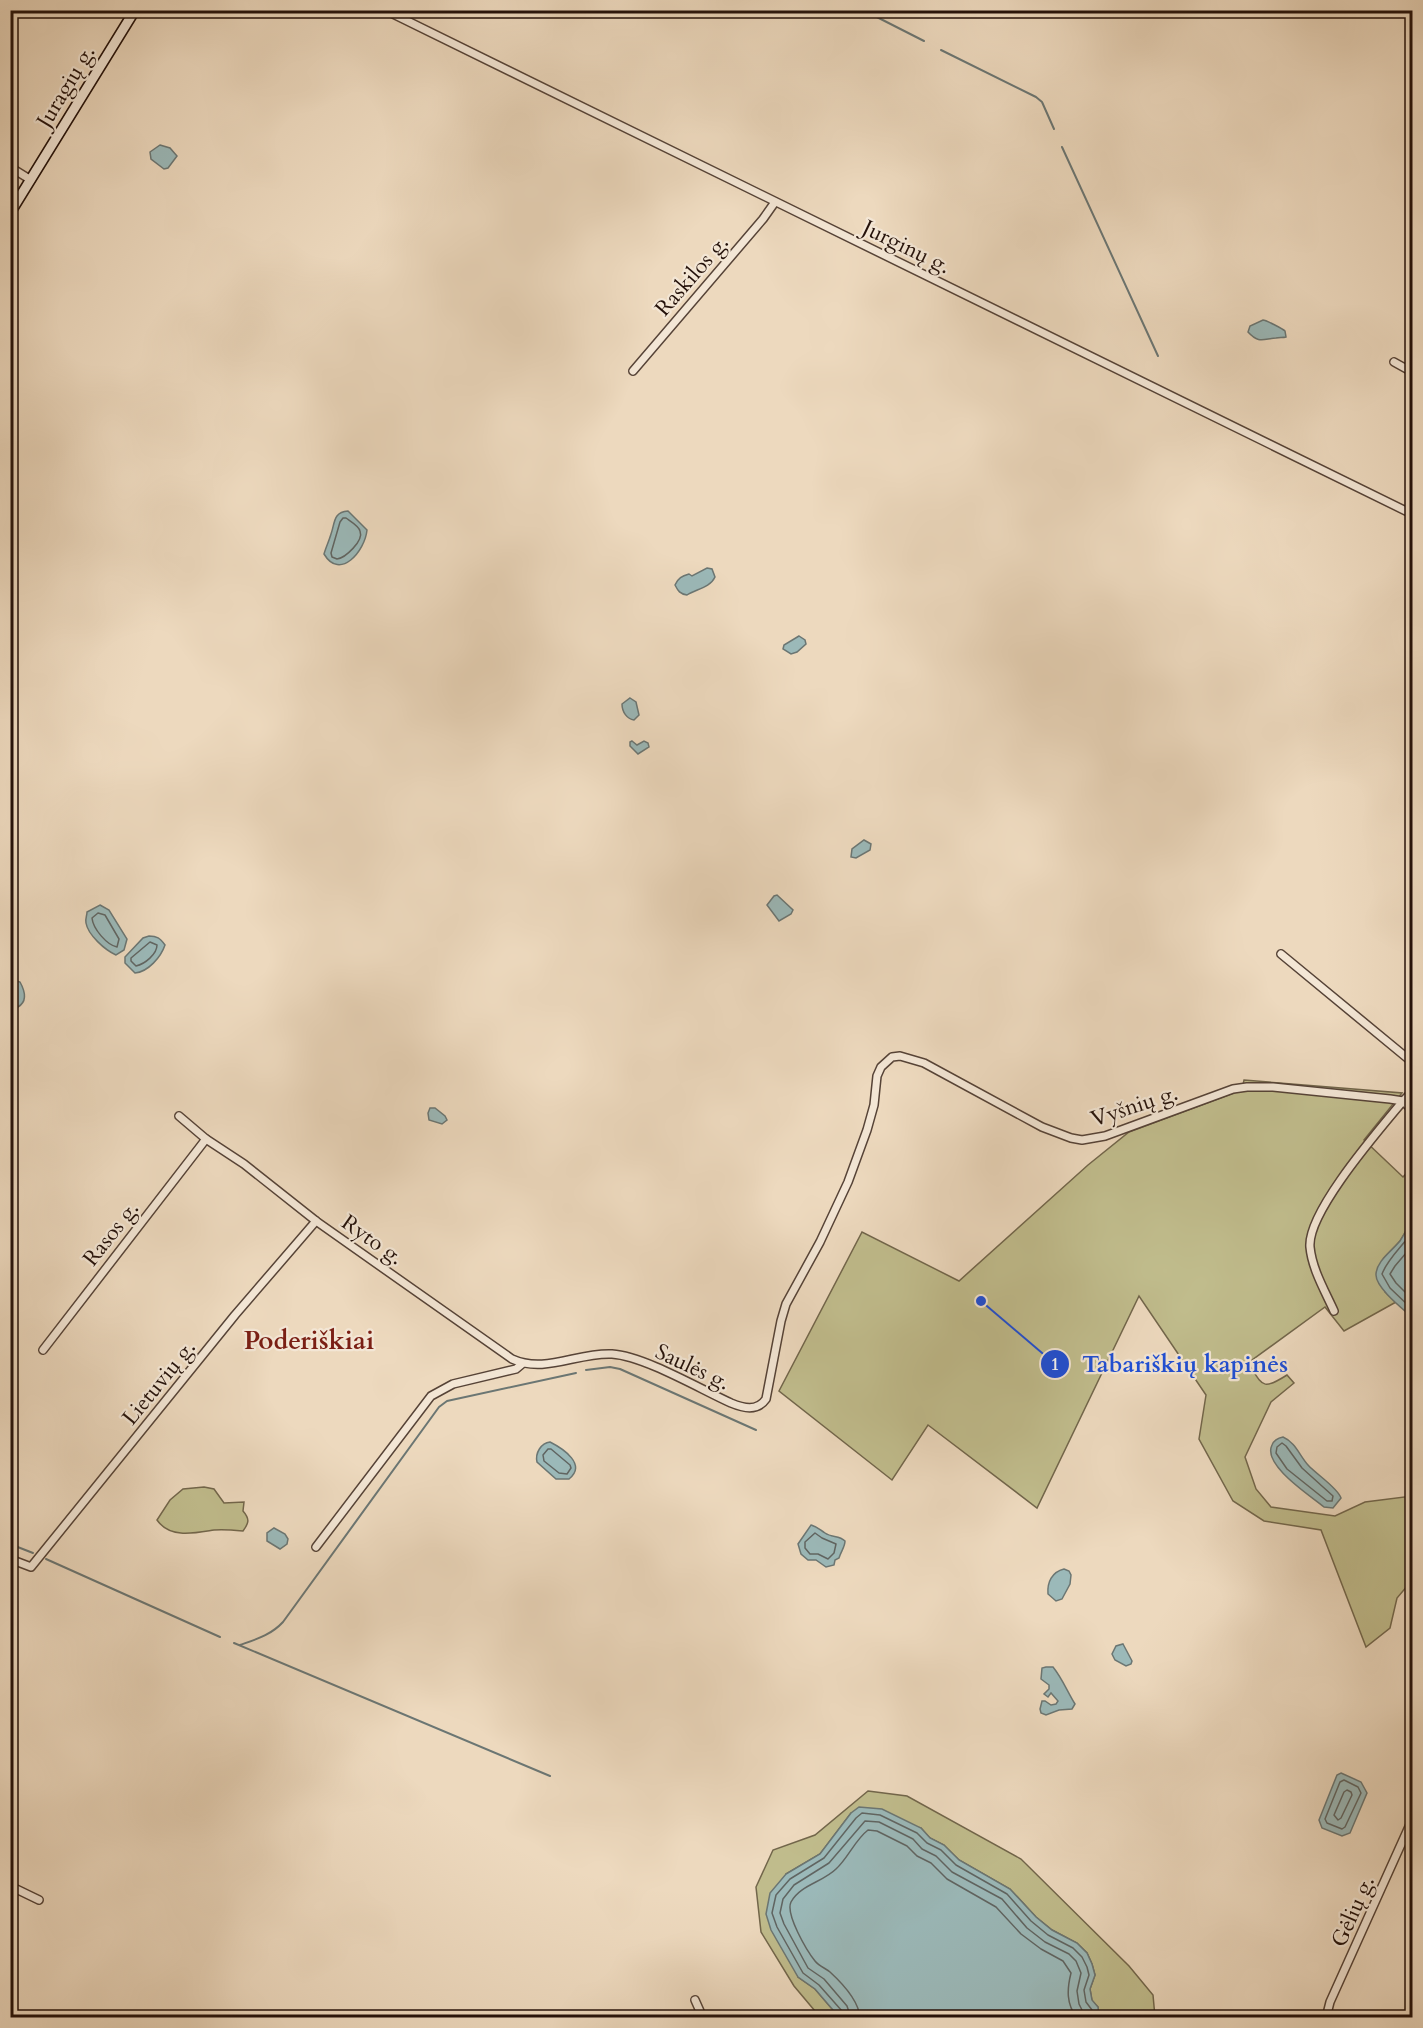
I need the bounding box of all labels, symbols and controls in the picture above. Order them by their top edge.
street label: Juragių g. [28,40,102,136]
street label: Jurginų g. [855,211,956,281]
street label: Raskilos g. [648,229,735,323]
street label: Vyšnių g. [1087,1078,1182,1134]
street label: Rasos g. [76,1195,146,1272]
street label: Ryto g. [335,1208,410,1272]
district label: Poderiškiai [244,1323,374,1358]
street label: Lietuvių g. [115,1334,202,1432]
street label: Saulės g. [650,1337,735,1397]
callout: Tabariškių kapinės [1040,1343,1300,1385]
text: Tabariškių kapinės [1082,1348,1288,1381]
text: 1 [1050,1352,1060,1377]
street label: Gėlių g. [1324,1871,1382,1952]

